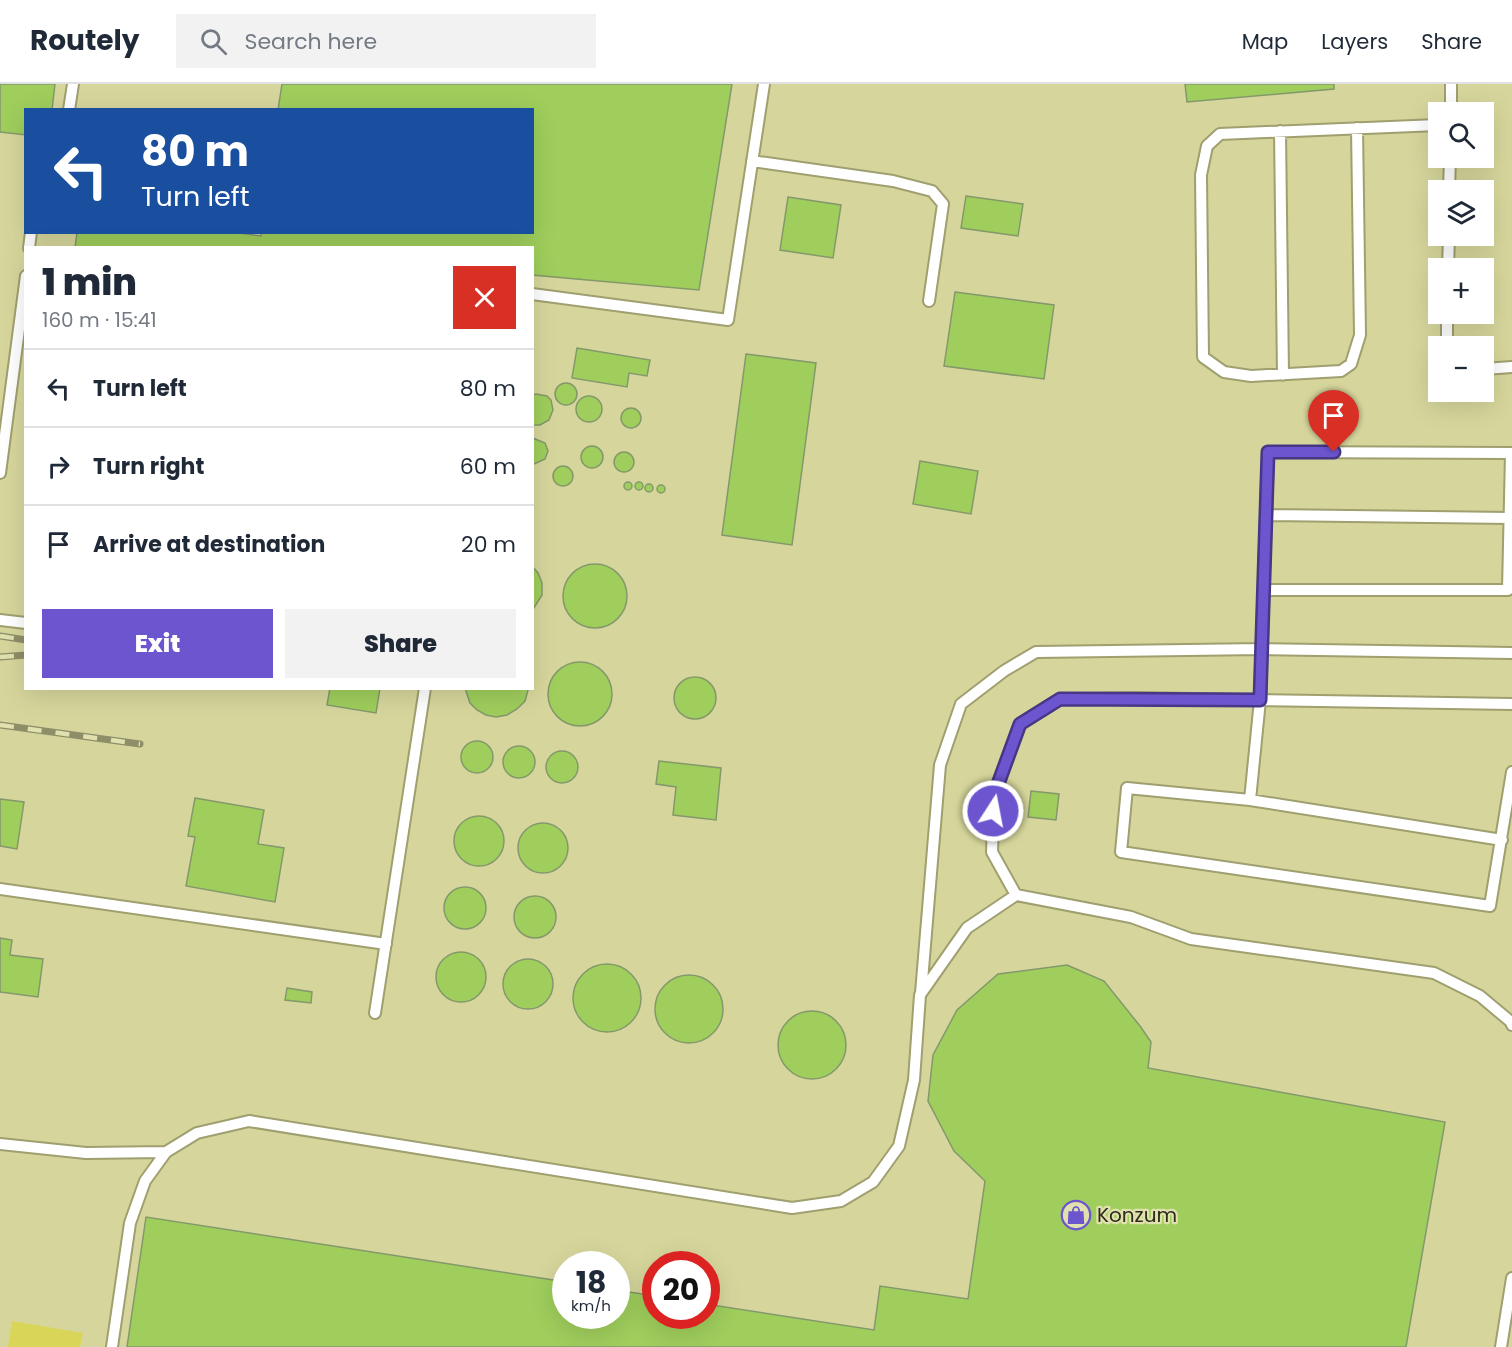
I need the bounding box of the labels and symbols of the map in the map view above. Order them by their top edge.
pin [1308,390,1359,452]
position arrow [961,779,1025,843]
shop icon: Konzum [1060,1199,1092,1231]
place label: Konzum [1097,1201,1177,1229]
speed limit sign: 20 [642,1251,720,1329]

